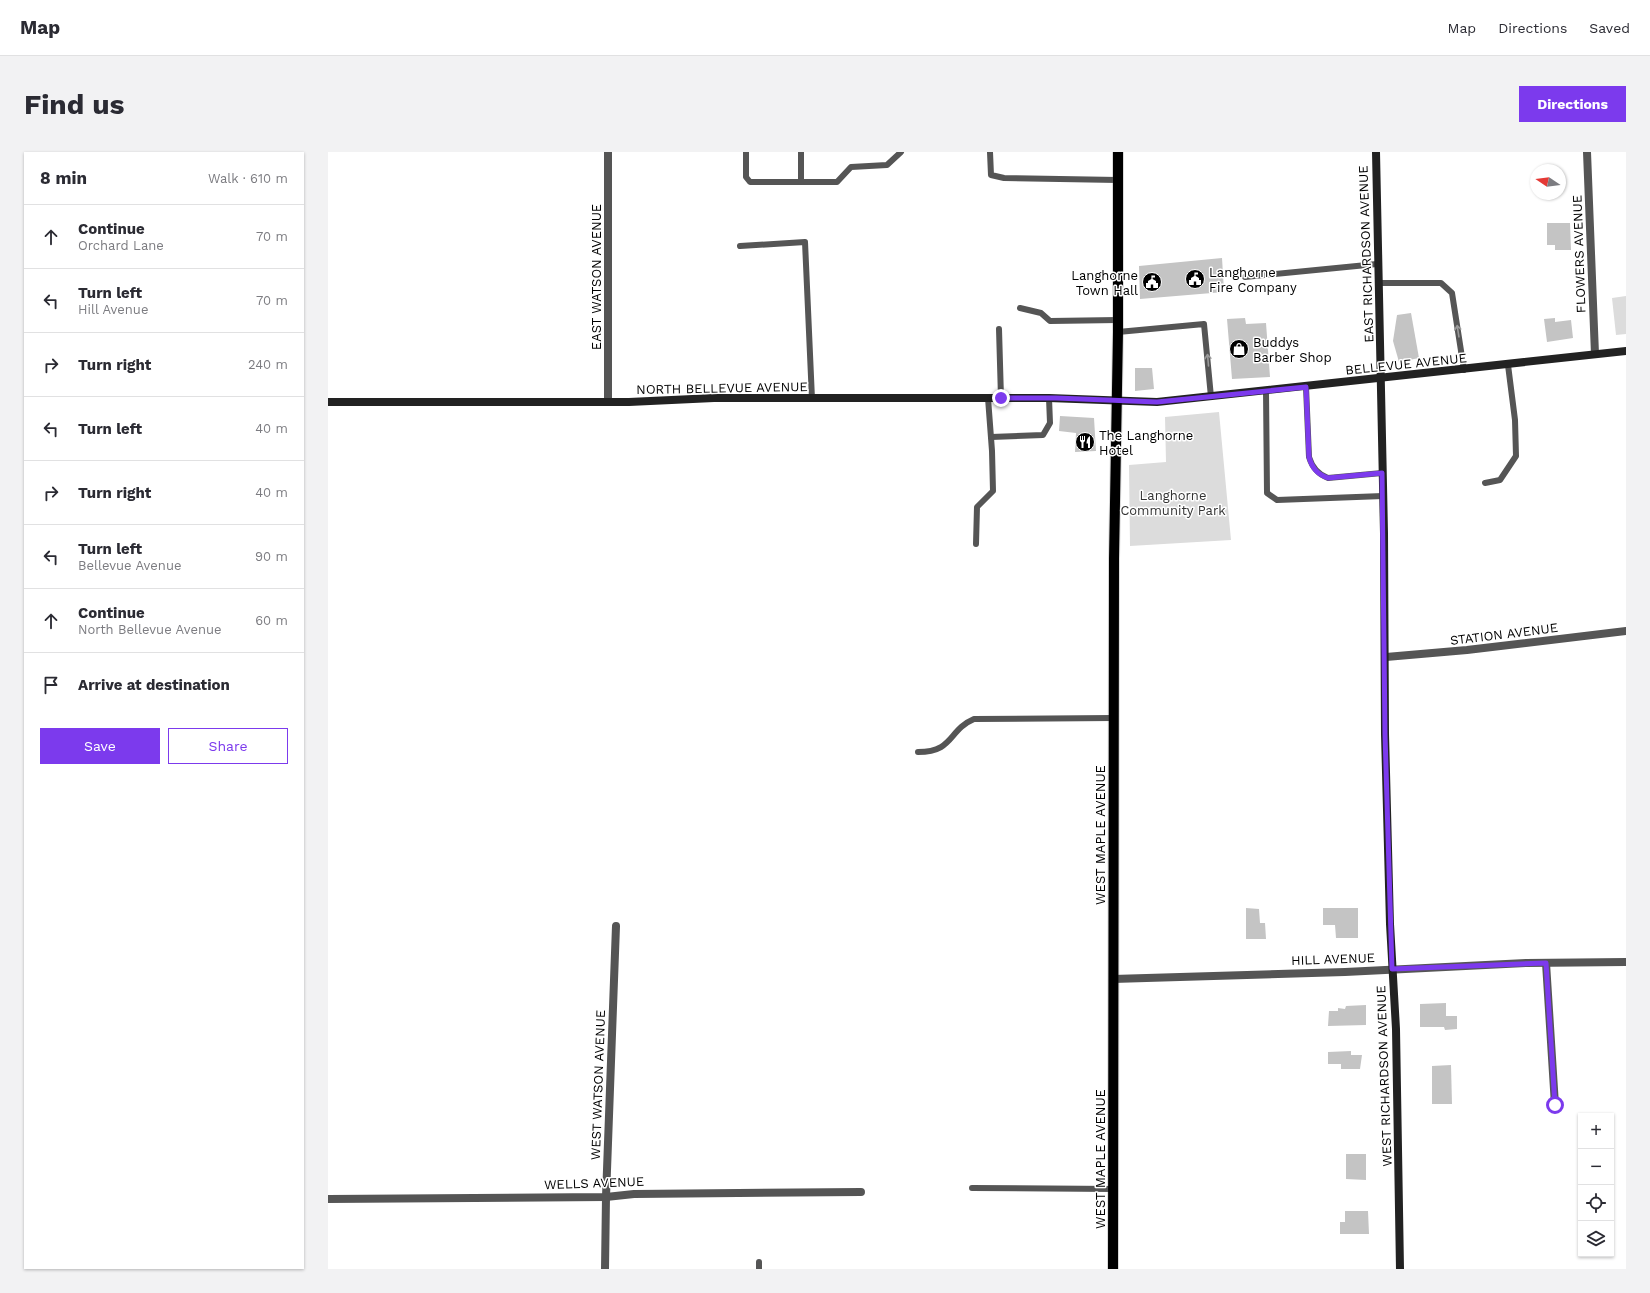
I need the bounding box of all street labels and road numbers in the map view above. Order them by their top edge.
street label: EAST RICHARDSON AVENUE [1355,165,1377,343]
street label: FLOWERS AVENUE [1569,195,1589,313]
street label: EAST WATSON AVENUE [589,204,604,350]
street label: BELLEVUE AVENUE [1345,350,1467,378]
street label: NORTH BELLEVUE AVENUE [636,379,808,397]
street label: STATION AVENUE [1449,620,1559,648]
street label: WEST MAPLE AVENUE [1093,765,1108,905]
street label: HILL AVENUE [1291,950,1375,968]
street label: WEST RICHARDSON AVENUE [1373,985,1395,1167]
street label: WEST WATSON AVENUE [588,1010,608,1160]
street label: WEST MAPLE AVENUE [1093,1089,1108,1229]
street label: WELLS AVENUE [544,1174,644,1192]

